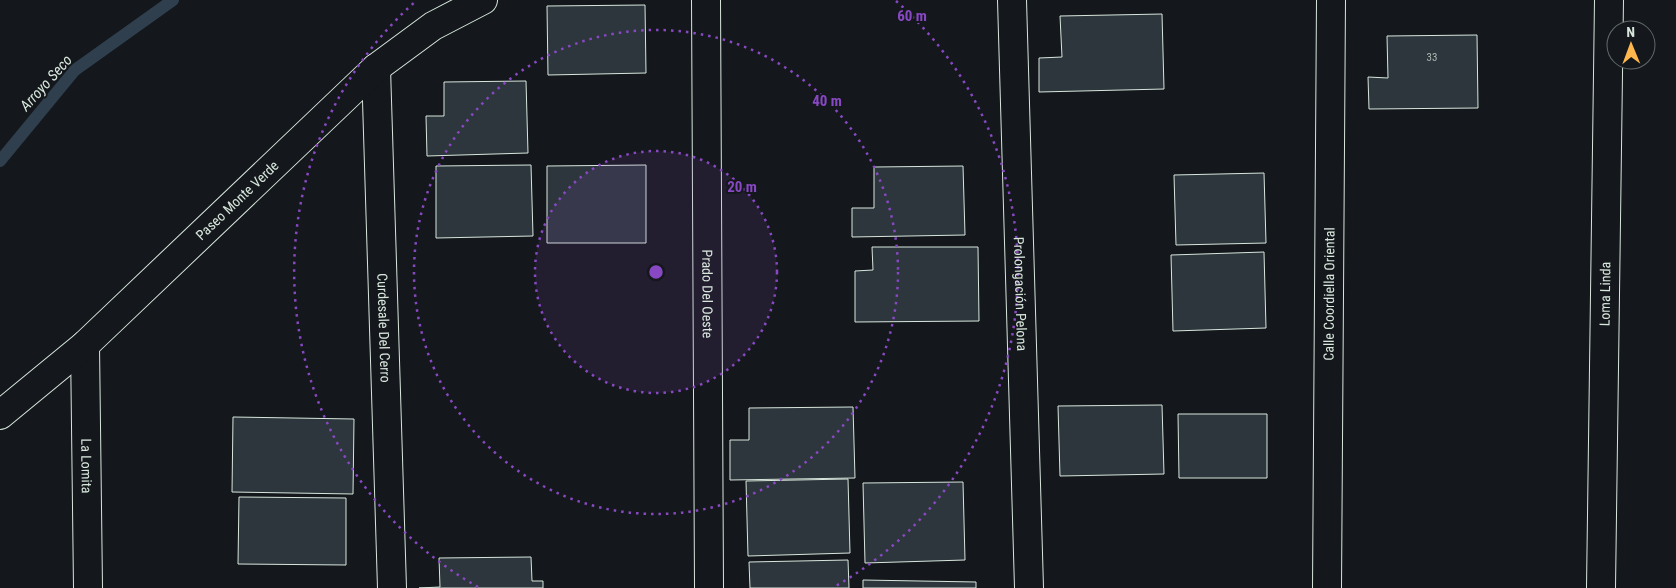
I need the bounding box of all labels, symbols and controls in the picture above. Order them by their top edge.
text: 60 m [897,7,927,25]
north arrow [1606,20,1656,70]
text: N [1626,24,1635,40]
water label: Arroyo Seco [15,51,76,116]
house number: 33 [1427,51,1437,64]
text: 40 m [812,92,842,110]
street label: Paseo Monte Verde [193,157,282,243]
text: 20 m [727,178,757,196]
street label: Calle Coordiella Oriental [1321,227,1337,361]
street label: Prolongación Pelona [1011,237,1030,351]
street label: Prado Del Oeste [699,250,716,339]
street label: Loma Linda [1597,262,1613,326]
centre of rings [647,263,665,281]
street label: Curdesale Del Cerro [374,273,394,383]
street label: La Lomita [78,438,95,494]

